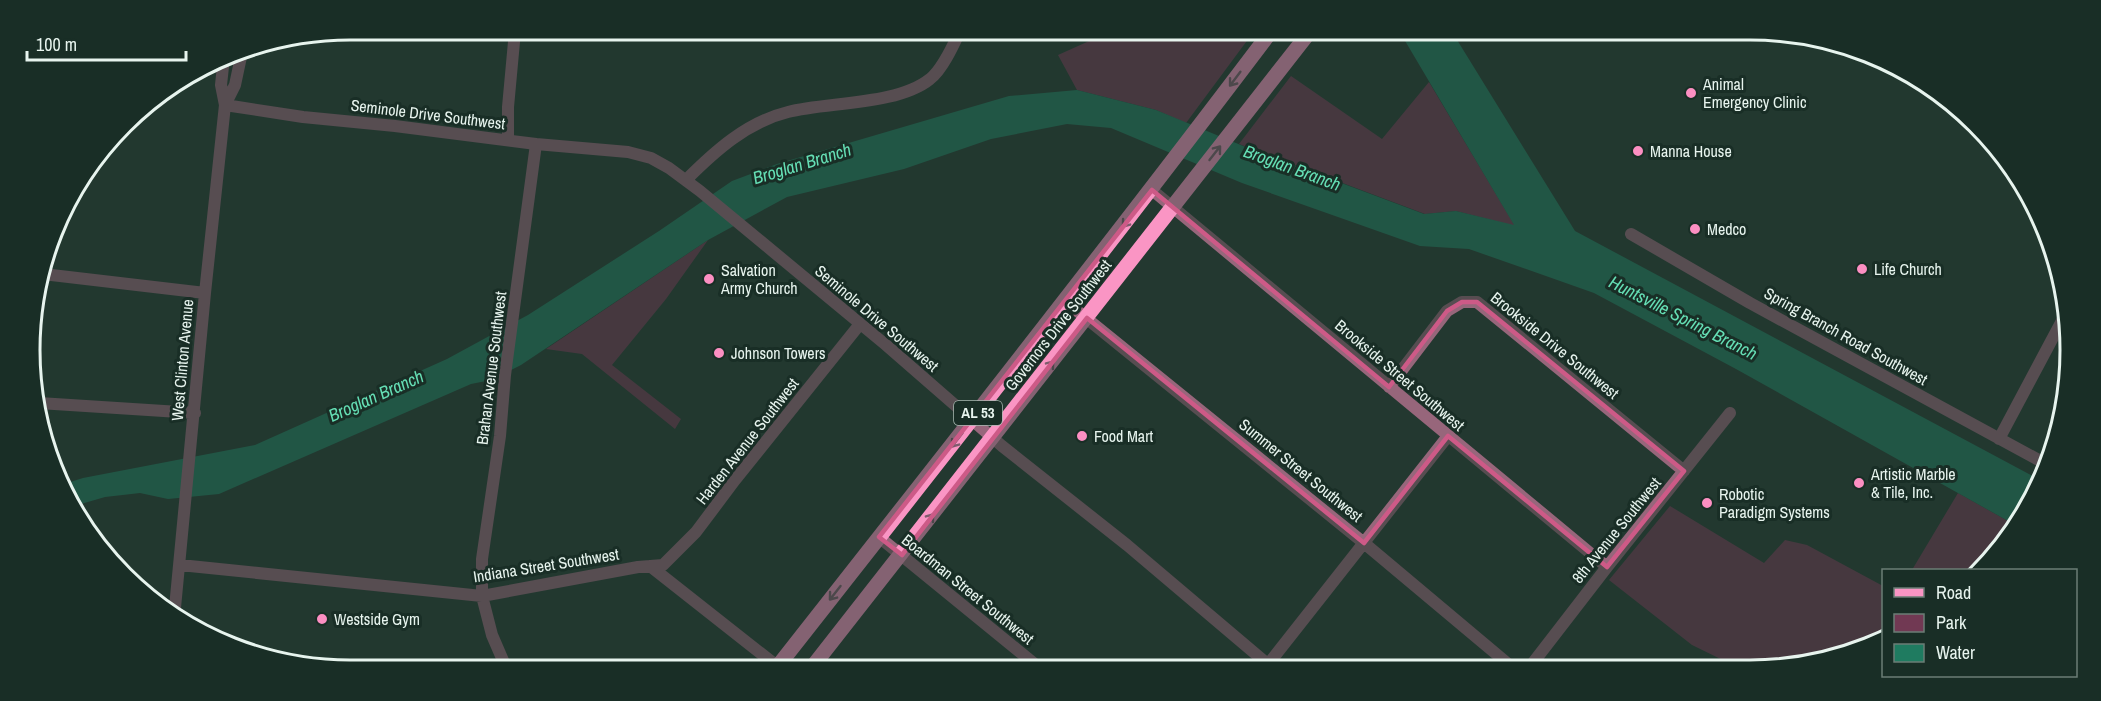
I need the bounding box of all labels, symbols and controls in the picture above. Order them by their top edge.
scale bar [27,24,186,62]
text: 100 m [36,32,77,57]
one-way arrow [1229,70,1242,86]
place label: Animal Emergency Clinic [1702,73,1807,113]
marker: Animal Emergency Clinic [1684,86,1698,100]
street label: Seminole Drive Southwest [350,94,507,134]
water label: Broglan Branch [750,137,854,190]
water label: Broglan Branch [1240,138,1344,197]
place label: Manna House [1650,140,1732,162]
marker: Manna House [1631,144,1645,158]
one-way arrow [1209,145,1222,161]
one-way arrow [1122,212,1135,228]
place label: Medco [1707,218,1746,240]
marker: Medco [1688,222,1702,236]
street label: Governors Drive Southwest [1000,254,1116,395]
place label: Life Church [1874,258,1942,280]
place label: Salvation Army Church [720,259,798,299]
street label: Seminole Drive Southwest [810,260,944,377]
marker: Life Church [1855,262,1869,276]
water label: Huntsville Spring Branch [1605,269,1762,366]
marker: Salvation Army Church [702,272,716,286]
street label: Spring Branch Road Southwest [1760,282,1932,390]
street label: Brookside Drive Southwest [1486,286,1624,404]
street label: Brahan Avenue Southwest [471,290,511,446]
street label: West Clinton Avenue [166,298,198,422]
street label: Brookside Street Southwest [1331,314,1470,436]
place label: Johnson Towers [731,342,826,364]
marker: Johnson Towers [712,346,726,360]
one-way arrow [1041,360,1054,376]
water label: Broglan Branch [324,363,427,428]
street label: Harden Avenue Southwest [691,373,804,509]
road number: AL 53 [954,401,1002,425]
street label: Summer Street Southwest [1235,413,1368,527]
place label: Food Mart [1094,425,1154,447]
marker: Food Mart [1075,429,1089,443]
one-way arrow [950,432,963,448]
place label: Artistic Marble & Tile, Inc. [1870,463,1956,503]
street label: 8th Avenue Southwest [1566,472,1666,588]
marker: Artistic Marble & Tile, Inc. [1852,476,1866,490]
place label: Robotic Paradigm Systems [1719,483,1830,523]
marker: Robotic Paradigm Systems [1700,496,1714,510]
one-way arrow [921,514,934,530]
street label: Boardman Street Southwest [897,529,1039,649]
street label: Indiana Street Southwest [472,543,621,587]
legend [1882,569,2077,677]
text: Road [1936,580,1971,605]
one-way arrow [829,584,842,600]
place label: Westside Gym [334,608,420,630]
text: Park [1936,610,1967,635]
marker: Westside Gym [315,612,329,626]
text: Water [1936,640,1975,665]

